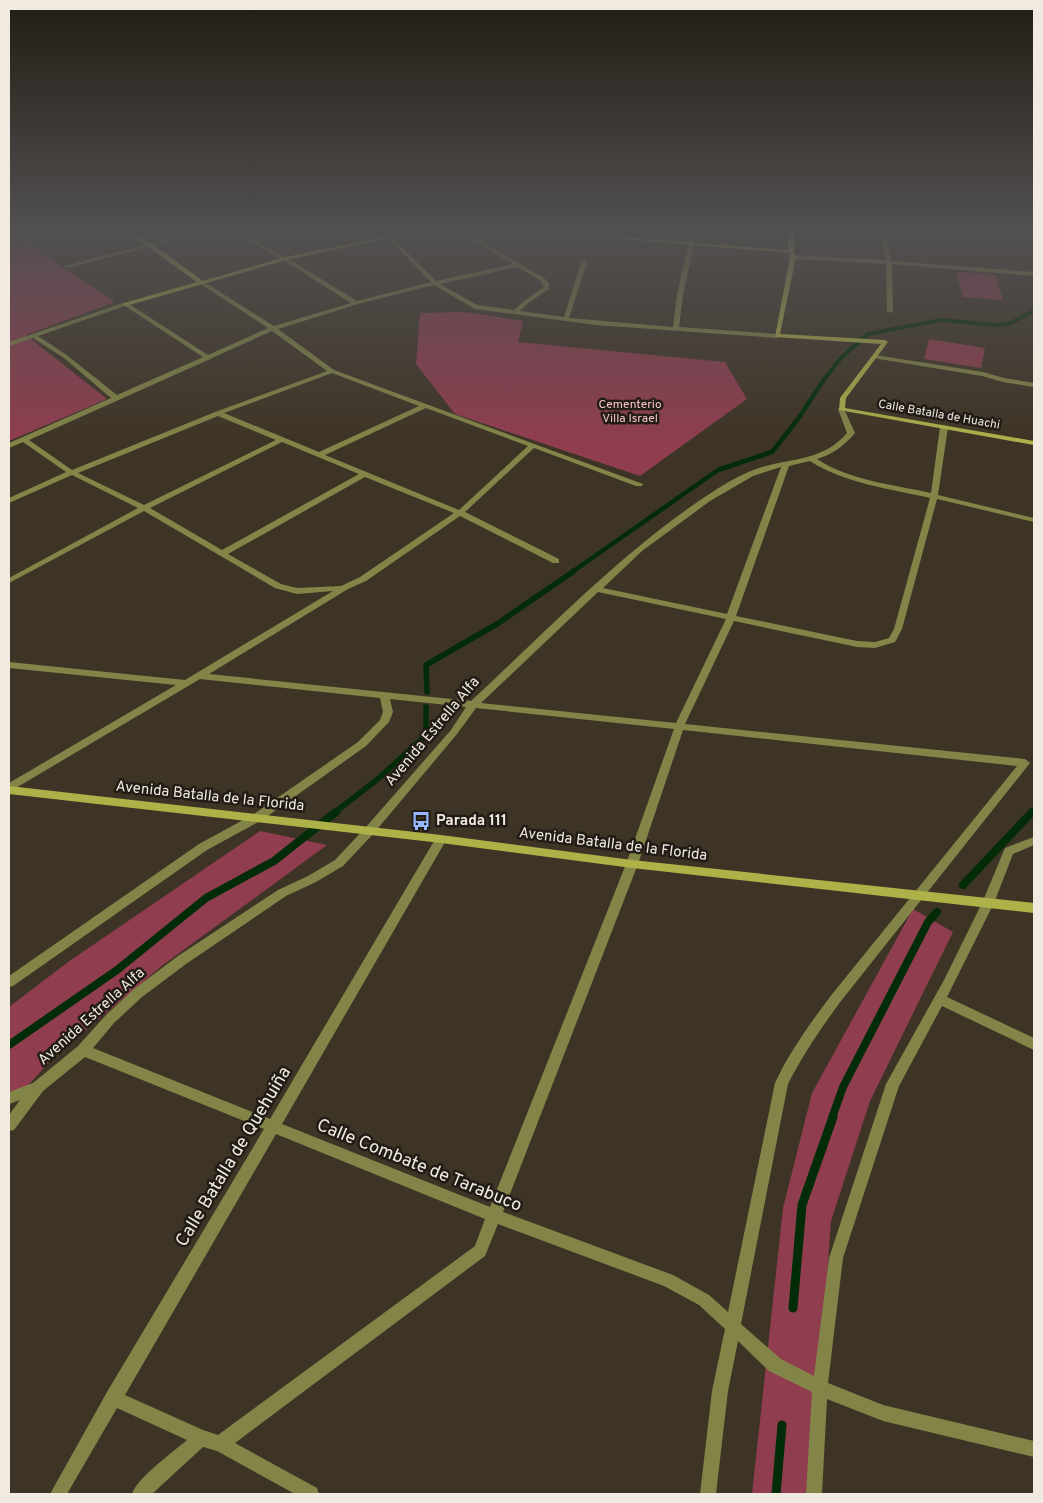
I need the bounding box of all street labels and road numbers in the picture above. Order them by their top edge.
street label: Calle Batalla de Huachi [877,396,1001,434]
street label: Avenida Estrella Alfa [382,673,484,791]
street label: Avenida Batalla de la Florida [115,778,305,816]
street label: Avenida Batalla de la Florida [518,824,708,866]
street label: Avenida Estrella Alfa [35,964,149,1070]
street label: Calle Batalla de Quehuiña [171,1063,297,1251]
street label: Calle Combate de Tarabuco [313,1114,525,1218]

